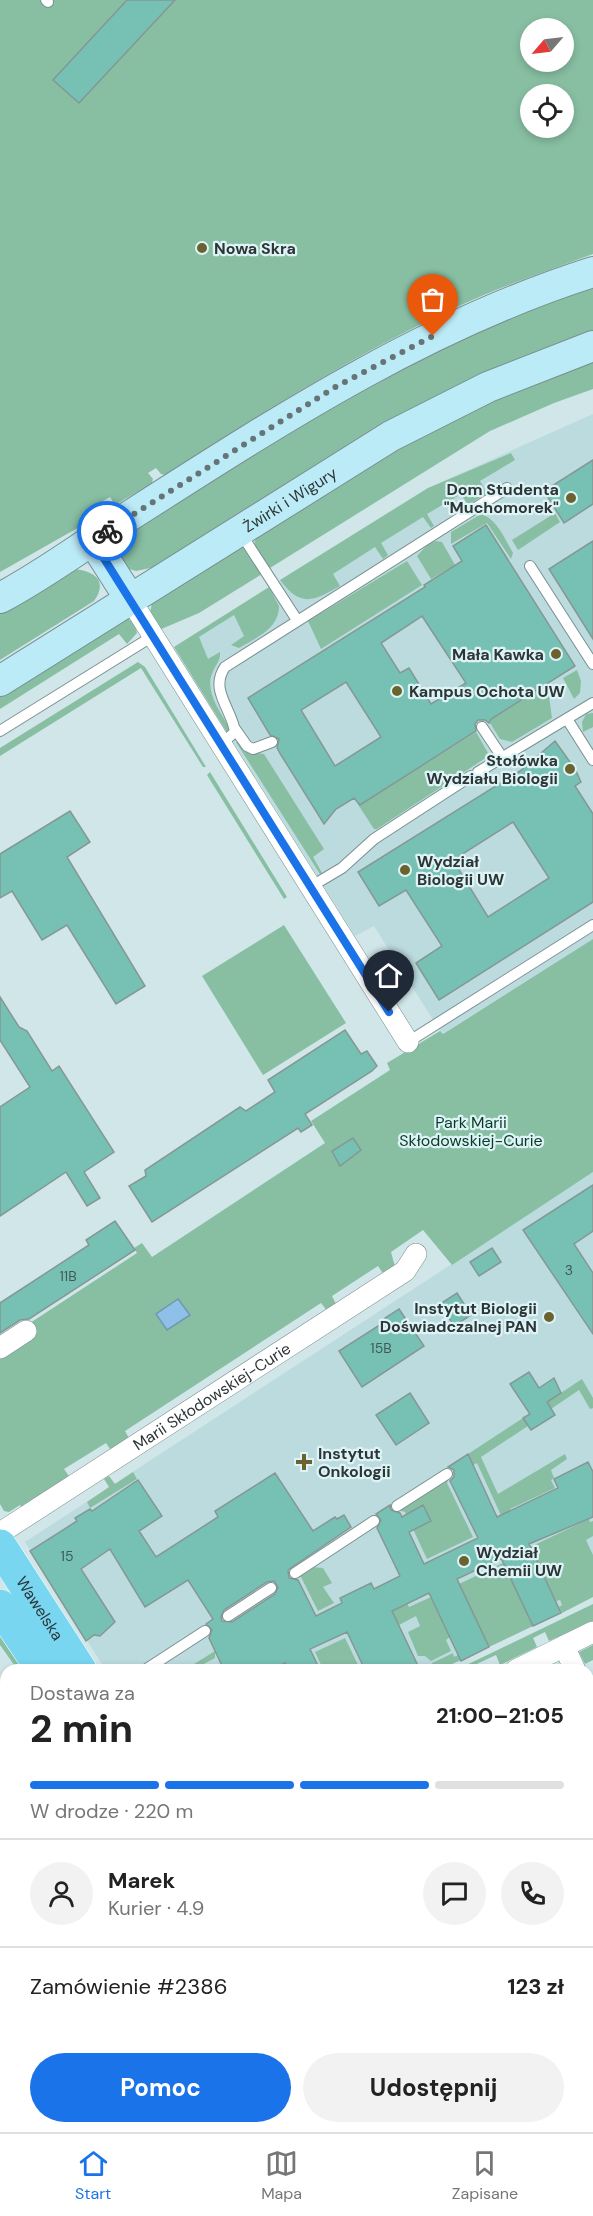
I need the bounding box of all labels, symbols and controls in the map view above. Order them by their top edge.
north arrow [520,18,574,72]
map controls [520,18,574,138]
button: locate [520,84,574,138]
place label: Nowa Skra [214,238,296,259]
marker: Nowa Skra [195,241,209,255]
pin [407,274,458,336]
icon: bag [416,283,449,316]
street label: Żwirki i Wigury [239,462,341,537]
place label: Dom Studenta "Muchomorek" [444,479,559,518]
marker: Dom Studenta "Muchomorek" [564,491,578,505]
courier [77,501,137,561]
icon: bike [91,515,124,548]
place label: Mała Kawka [452,644,544,665]
marker: Mała Kawka [549,647,563,661]
place label: Kampus Ochota UW [409,681,565,702]
marker: Kampus Ochota UW [390,684,404,698]
place label: Stołówka Wydziału Biologii [426,750,558,789]
marker: Stołówka Wydziału Biologii [563,762,577,776]
place label: Wydział Biologii UW [417,851,504,890]
marker: Wydział Biologii UW [398,863,412,877]
pin [363,950,414,1012]
icon: home [372,959,405,992]
park label: Park Marii Skłodowskiej-Curie [399,1112,543,1151]
house number: 3 [565,1261,573,1279]
house number: 11B [59,1267,77,1285]
place label: Instytut Biologii Doświadczalnej PAN [380,1298,537,1337]
marker: Instytut Biologii Doświadczalnej PAN [542,1310,556,1324]
street label: Marii Skłodowskiej-Curie [129,1338,295,1455]
house number: 15B [370,1339,392,1357]
place label: Instytut Onkologii [318,1443,391,1482]
marker: Instytut Onkologii [295,1453,313,1471]
place label: Wydział Chemii UW [476,1542,562,1581]
house number: 15 [61,1547,73,1565]
marker: Wydział Chemii UW [457,1554,471,1568]
street label: Wawelska [11,1572,68,1645]
text: Dostawa za [30,1680,135,1706]
text: 21:00–21:05 [436,1701,564,1730]
text: 2 min [30,1703,133,1754]
text: W drodze · 220 m [30,1798,193,1824]
button: person [30,1862,93,1925]
button: chat [423,1862,486,1925]
button: phone [501,1862,564,1925]
text: Marek [108,1866,175,1895]
text: Kurier · 4.9 [108,1895,204,1921]
text: Zamówienie #2386 [30,1972,227,2001]
text: 123 zł [508,1972,564,2001]
button: Pomoc [30,2053,291,2122]
button: Udostępnij [303,2053,564,2122]
tab: Start [75,2147,111,2204]
tab: Mapa [261,2147,302,2204]
tab: Zapisane [452,2147,518,2204]

